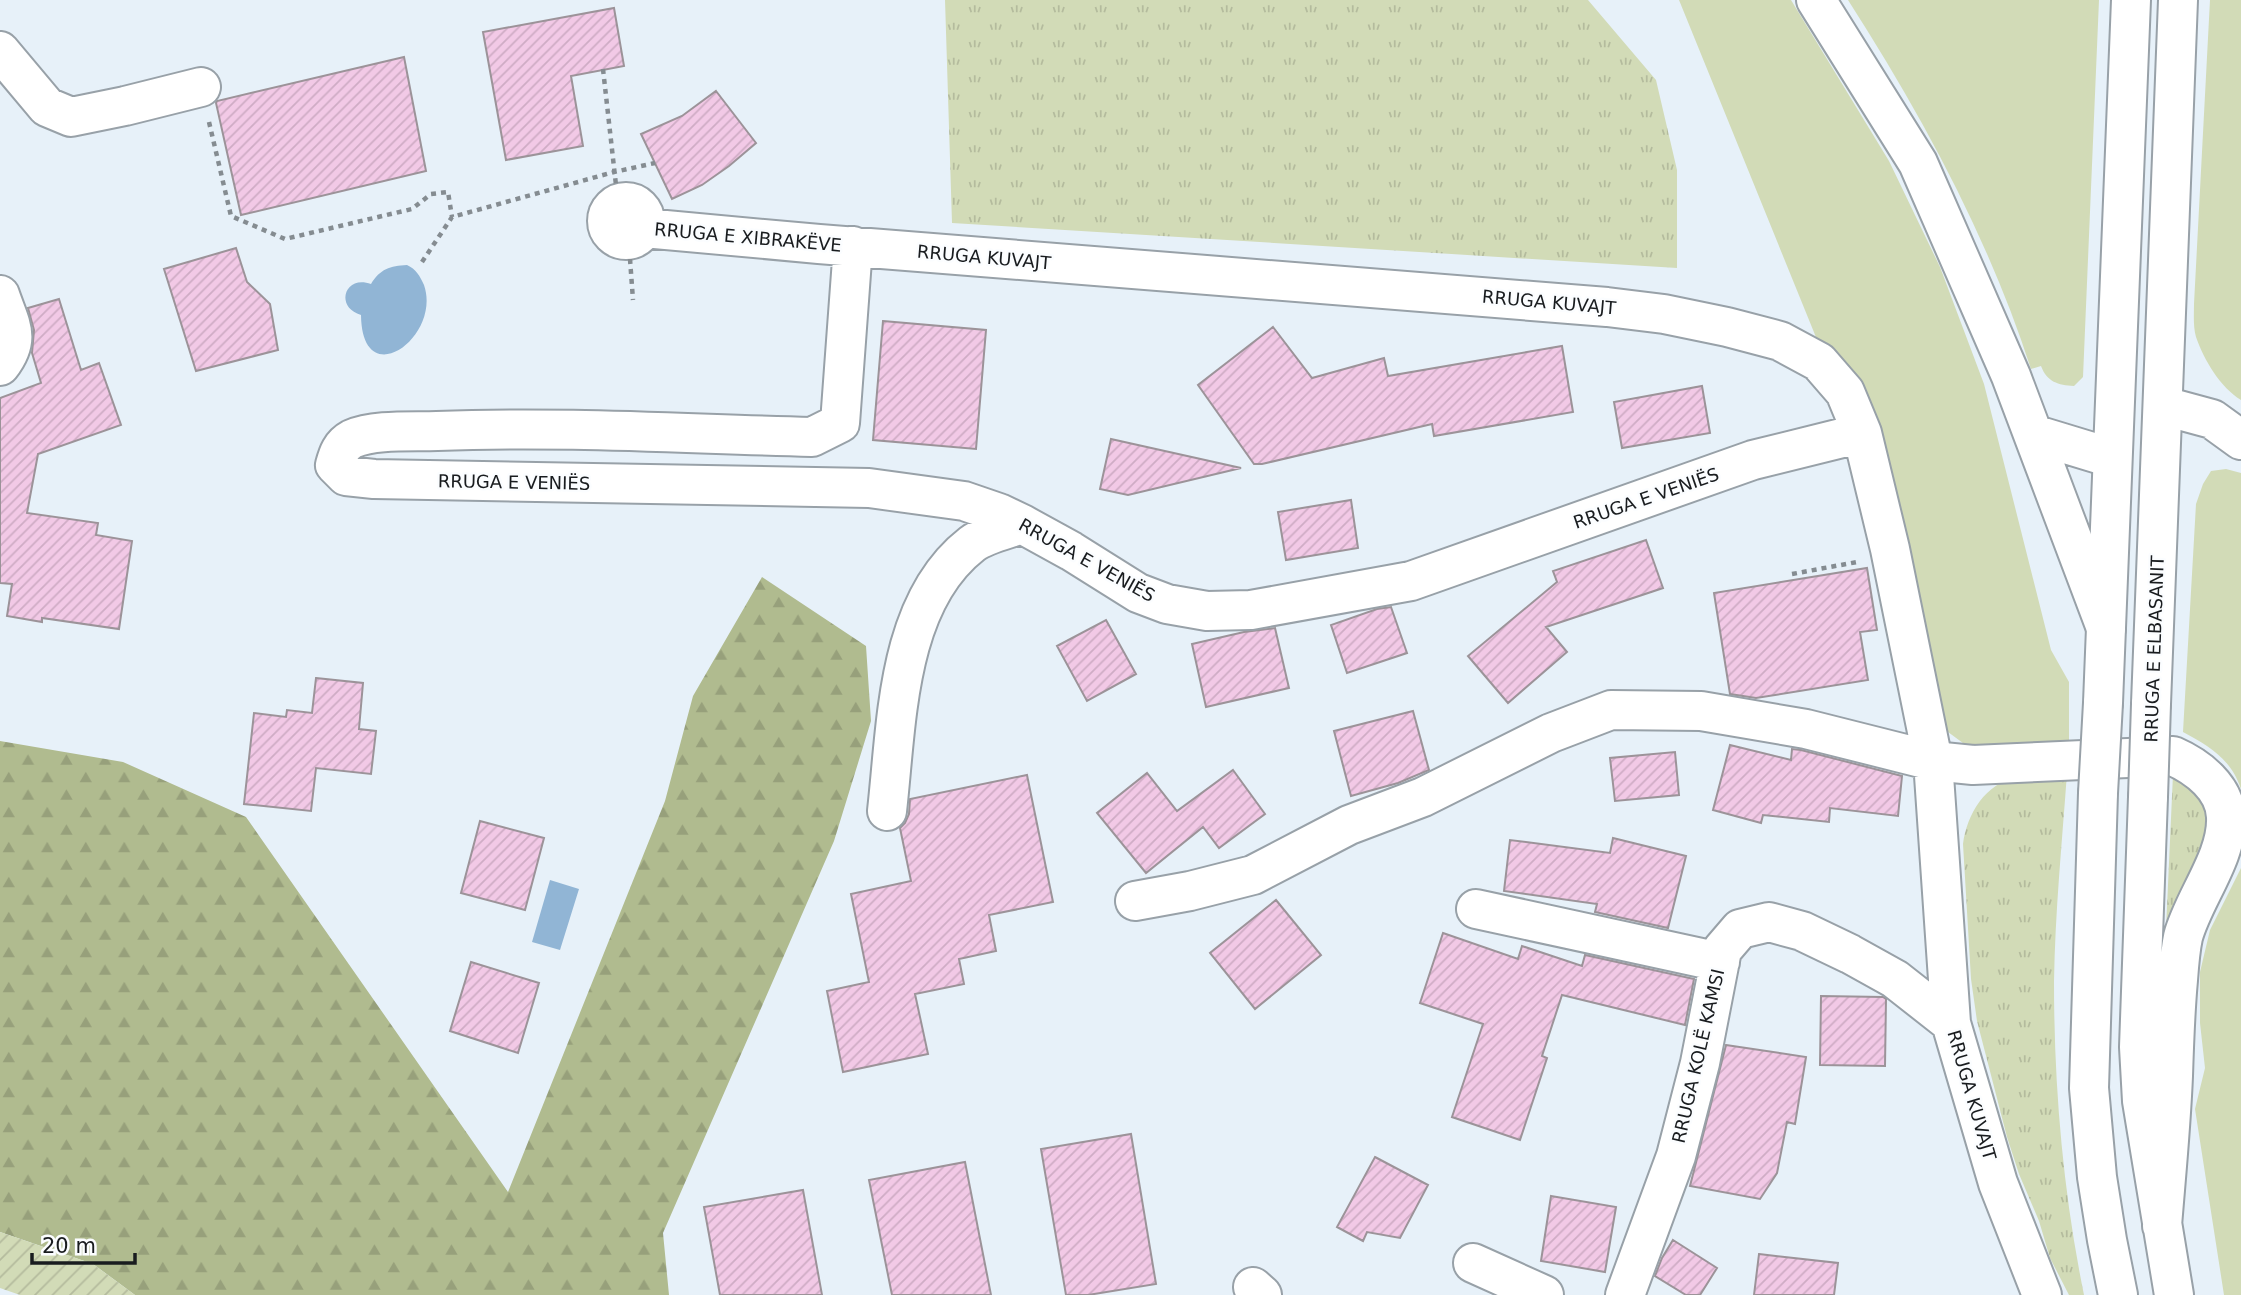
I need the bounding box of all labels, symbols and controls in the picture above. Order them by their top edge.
street label: RRUGA E XIBRAKËVE [653,218,843,256]
street label: RRUGA KUVAJT [916,241,1053,273]
street label: RRUGA KUVAJT [1481,286,1618,318]
street label: RRUGA E VENIËS [1570,463,1722,533]
street label: RRUGA E VENIËS [438,470,590,494]
street label: RRUGA E VENIËS [1015,514,1159,606]
street label: RRUGA E ELBASANIT [2140,554,2168,743]
street label: RRUGA KOLË KAMSI [1668,967,1728,1145]
street label: RRUGA KUVAJT [1943,1027,2001,1163]
scale bar [32,1222,135,1266]
text: 20 m [42,1234,96,1258]

